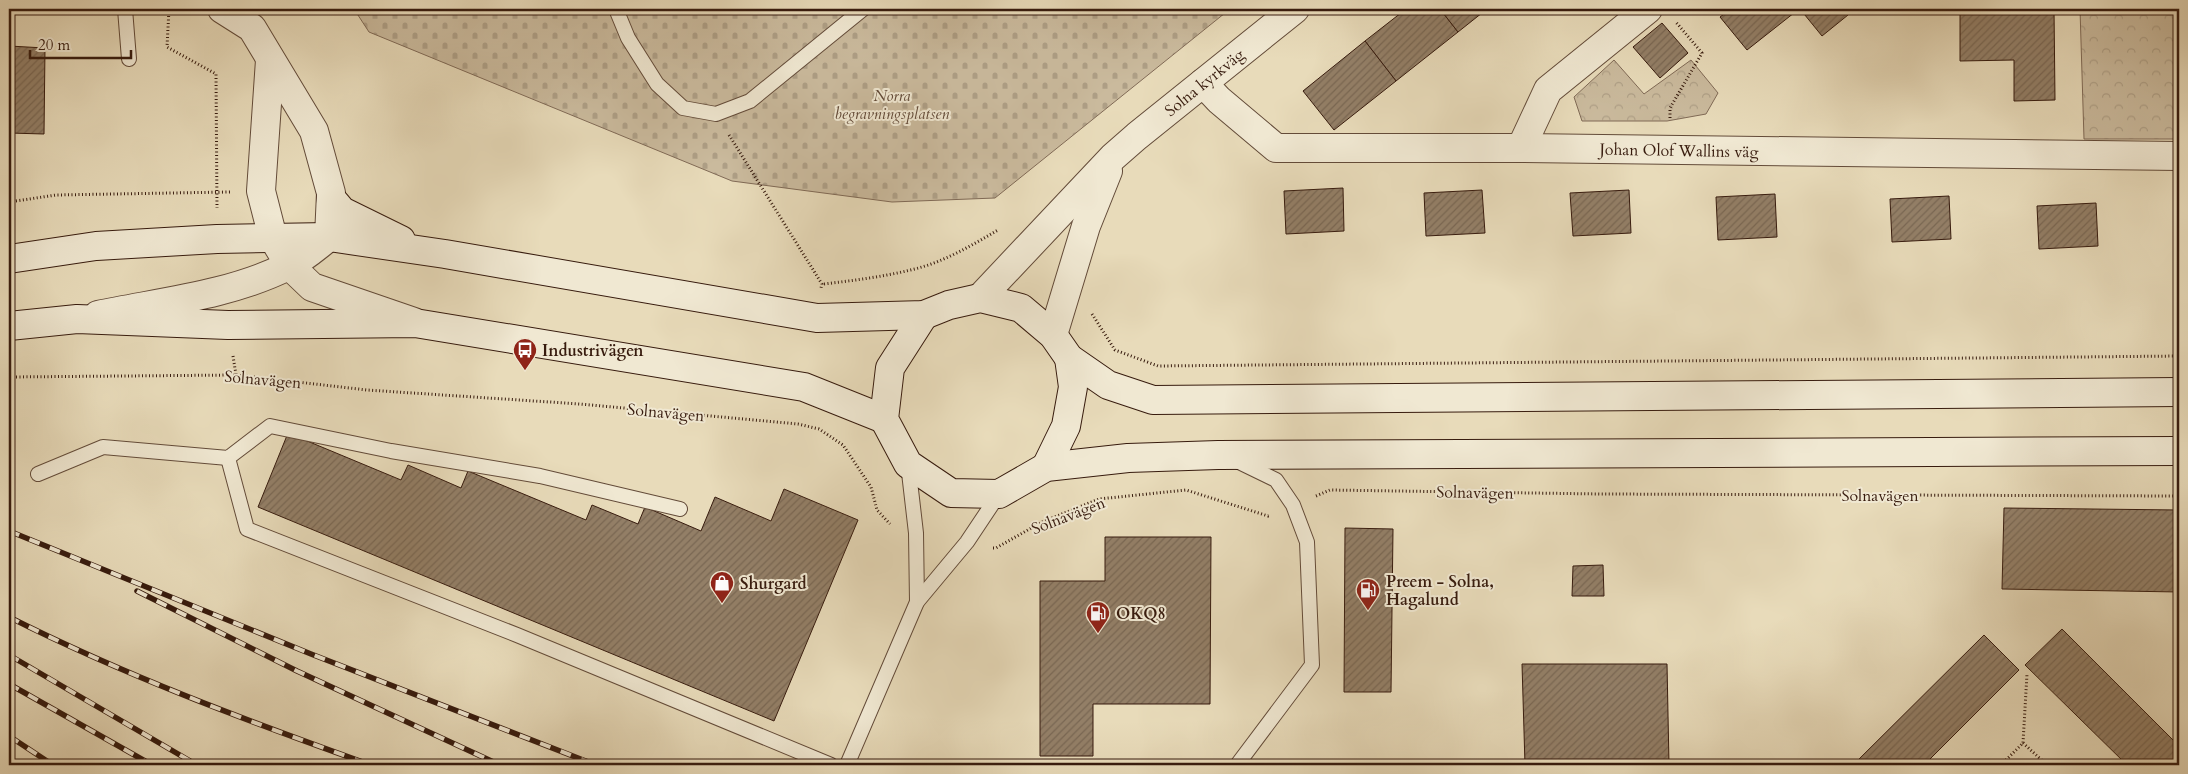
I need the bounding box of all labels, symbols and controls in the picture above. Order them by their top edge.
scale bar [30,28,131,60]
text: 20 m [38,35,70,55]
street label: Solna kyrkväg [1160,44,1249,122]
park label: Norra begravningsplatsen [835,85,949,125]
street label: Johan Olof Wallins väg [1597,139,1759,163]
bus stop icon: Industrivägen [512,337,538,371]
place label: Industrivägen [542,340,644,362]
street label: Solnavägen [223,366,302,394]
street label: Solnavägen [626,399,705,427]
street label: Solnavägen [1436,481,1514,505]
street label: Solnavägen [1841,485,1919,507]
street label: Solnavägen [1028,492,1108,540]
shop icon: Shurgard [709,570,735,604]
place label: Preem - Solna, Hagalund [1386,571,1494,611]
place label: Shurgard [740,573,807,595]
fuel station icon: Preem - Solna, Hagalund [1355,577,1381,611]
fuel station icon: OKQ8 [1085,600,1111,634]
place label: OKQ8 [1116,603,1166,625]

